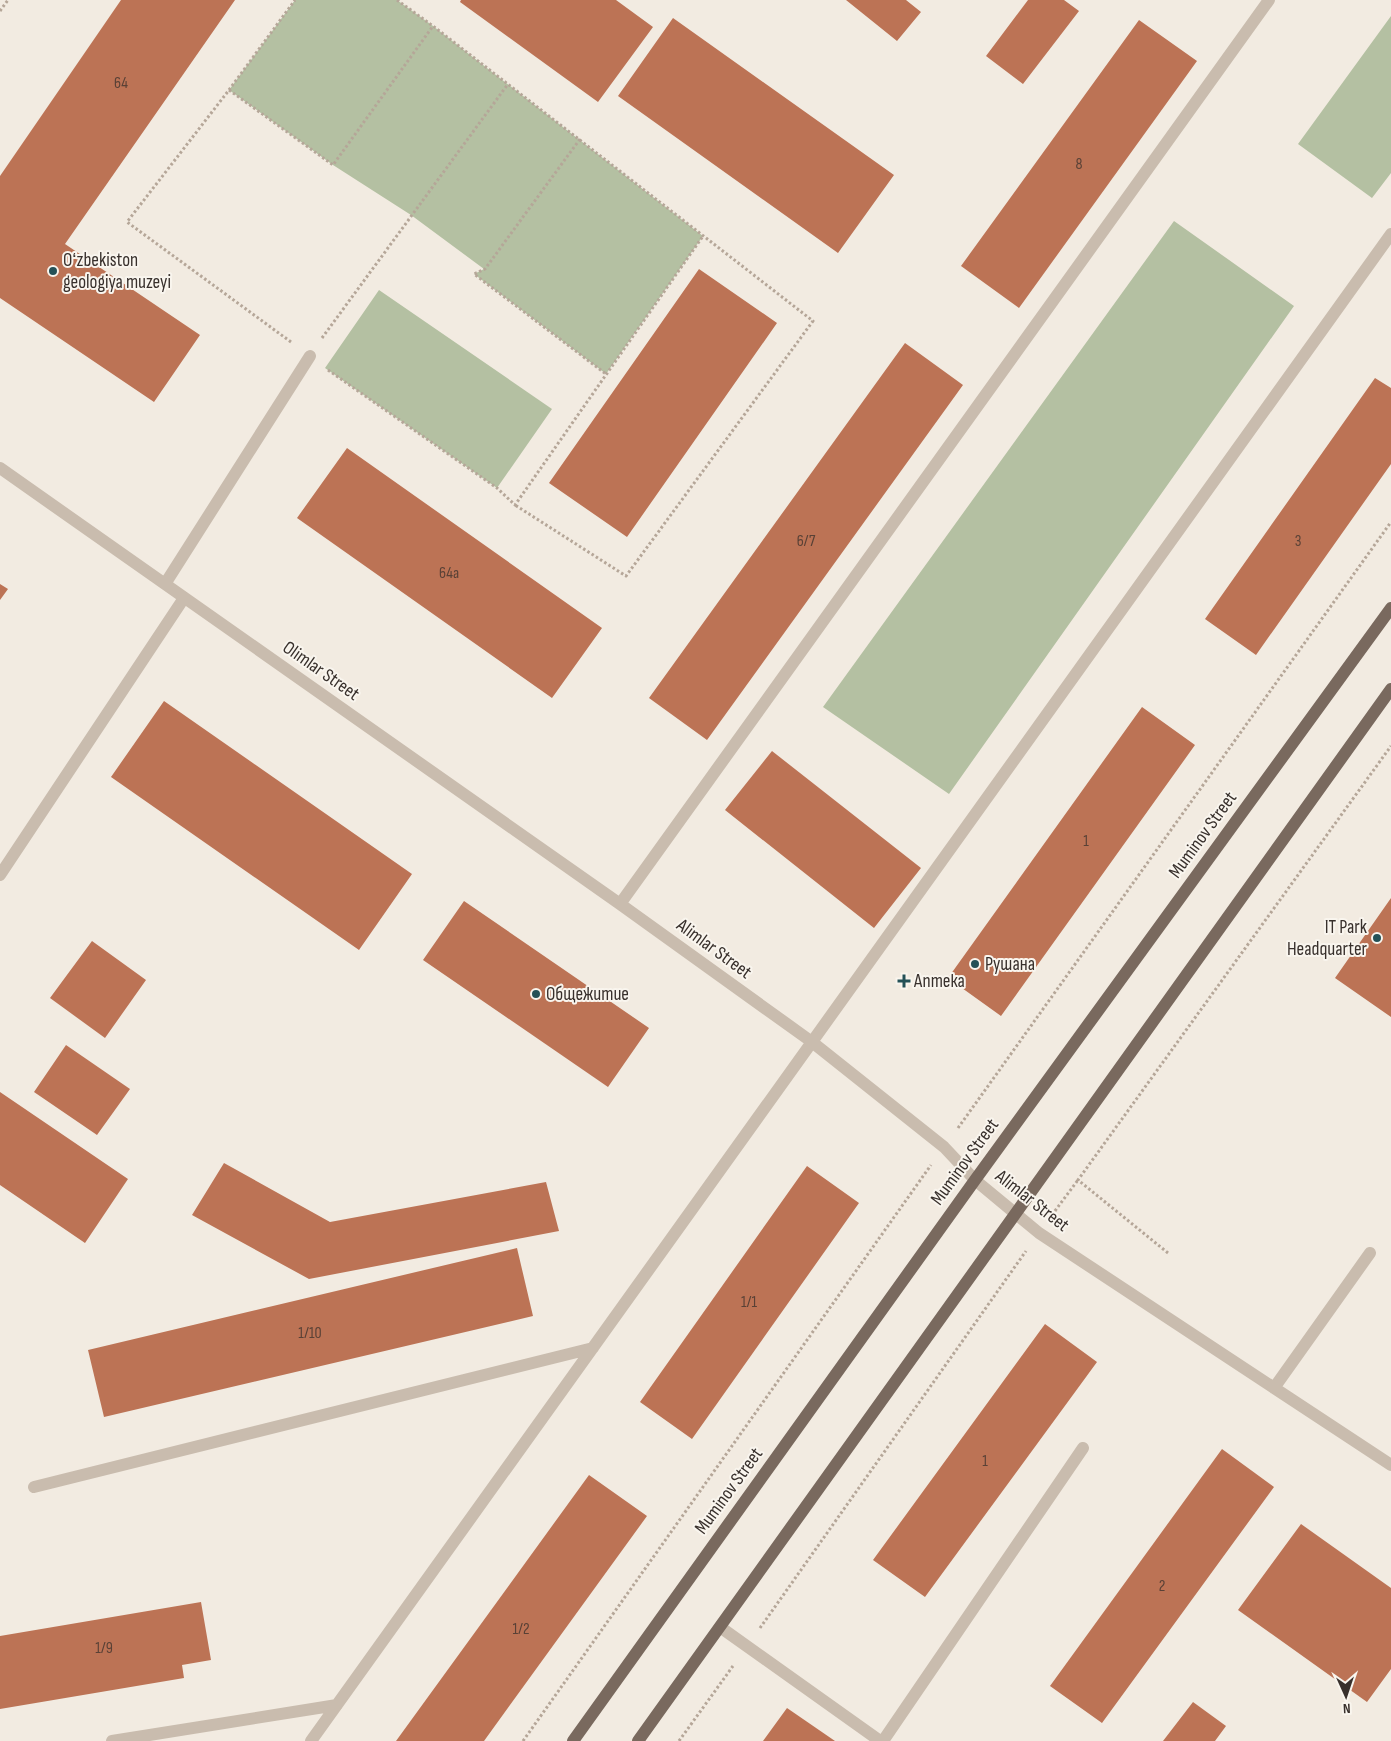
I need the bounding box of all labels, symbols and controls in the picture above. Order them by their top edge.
house number: 64 [114,74,128,93]
house number: 8 [1075,155,1083,174]
place label: Oʻzbekiston geologiya muzeyi [63,249,171,294]
marker: Oʻzbekiston geologiya muzeyi [47,265,59,277]
house number: 6/7 [797,532,816,551]
house number: 3 [1295,532,1301,551]
house number: 64a [439,564,459,583]
street label: Olimlar Street [278,636,364,706]
street label: Muminov Street [1164,787,1242,883]
house number: 1 [1083,832,1089,851]
street label: Аlimlar Street [671,913,756,984]
place label: IT Park Headquarter [1287,916,1368,961]
marker: IT Park Headquarter [1371,932,1383,944]
place label: Рушана [985,953,1035,976]
marker: Рушана [969,958,981,970]
place label: Аптека [913,970,965,993]
marker: Аптека [898,975,910,987]
place label: Общежитие [546,983,629,1006]
marker: Общежитие [530,988,542,1000]
street label: Muminov Street [926,1114,1004,1210]
street label: Аlimlar Street [990,1164,1074,1237]
house number: 1/1 [741,1293,757,1312]
house number: 1/10 [298,1324,322,1343]
street label: Muminov Street [690,1443,768,1539]
house number: 1 [982,1452,988,1471]
house number: 2 [1159,1577,1165,1596]
house number: 1/2 [512,1620,530,1639]
house number: 1/9 [95,1639,113,1658]
north arrow [1321,1671,1371,1721]
text: N [1342,1700,1351,1717]

